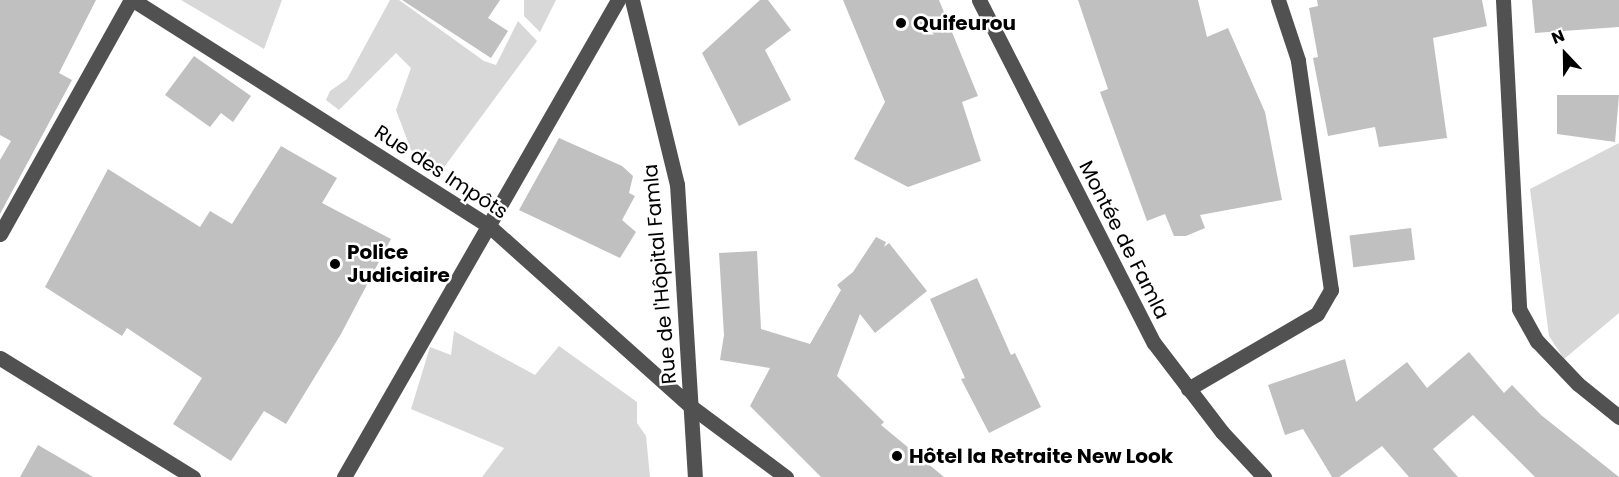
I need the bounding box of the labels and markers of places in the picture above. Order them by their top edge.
place label: Quifeurou [913,11,1016,35]
marker: Quifeurou [894,16,908,30]
place label: Police Judiciaire [347,240,450,287]
marker: Police Judiciaire [328,257,342,271]
place label: Hôtel la Retraite New Look [909,444,1173,468]
marker: Hôtel la Retraite New Look [890,449,904,463]

